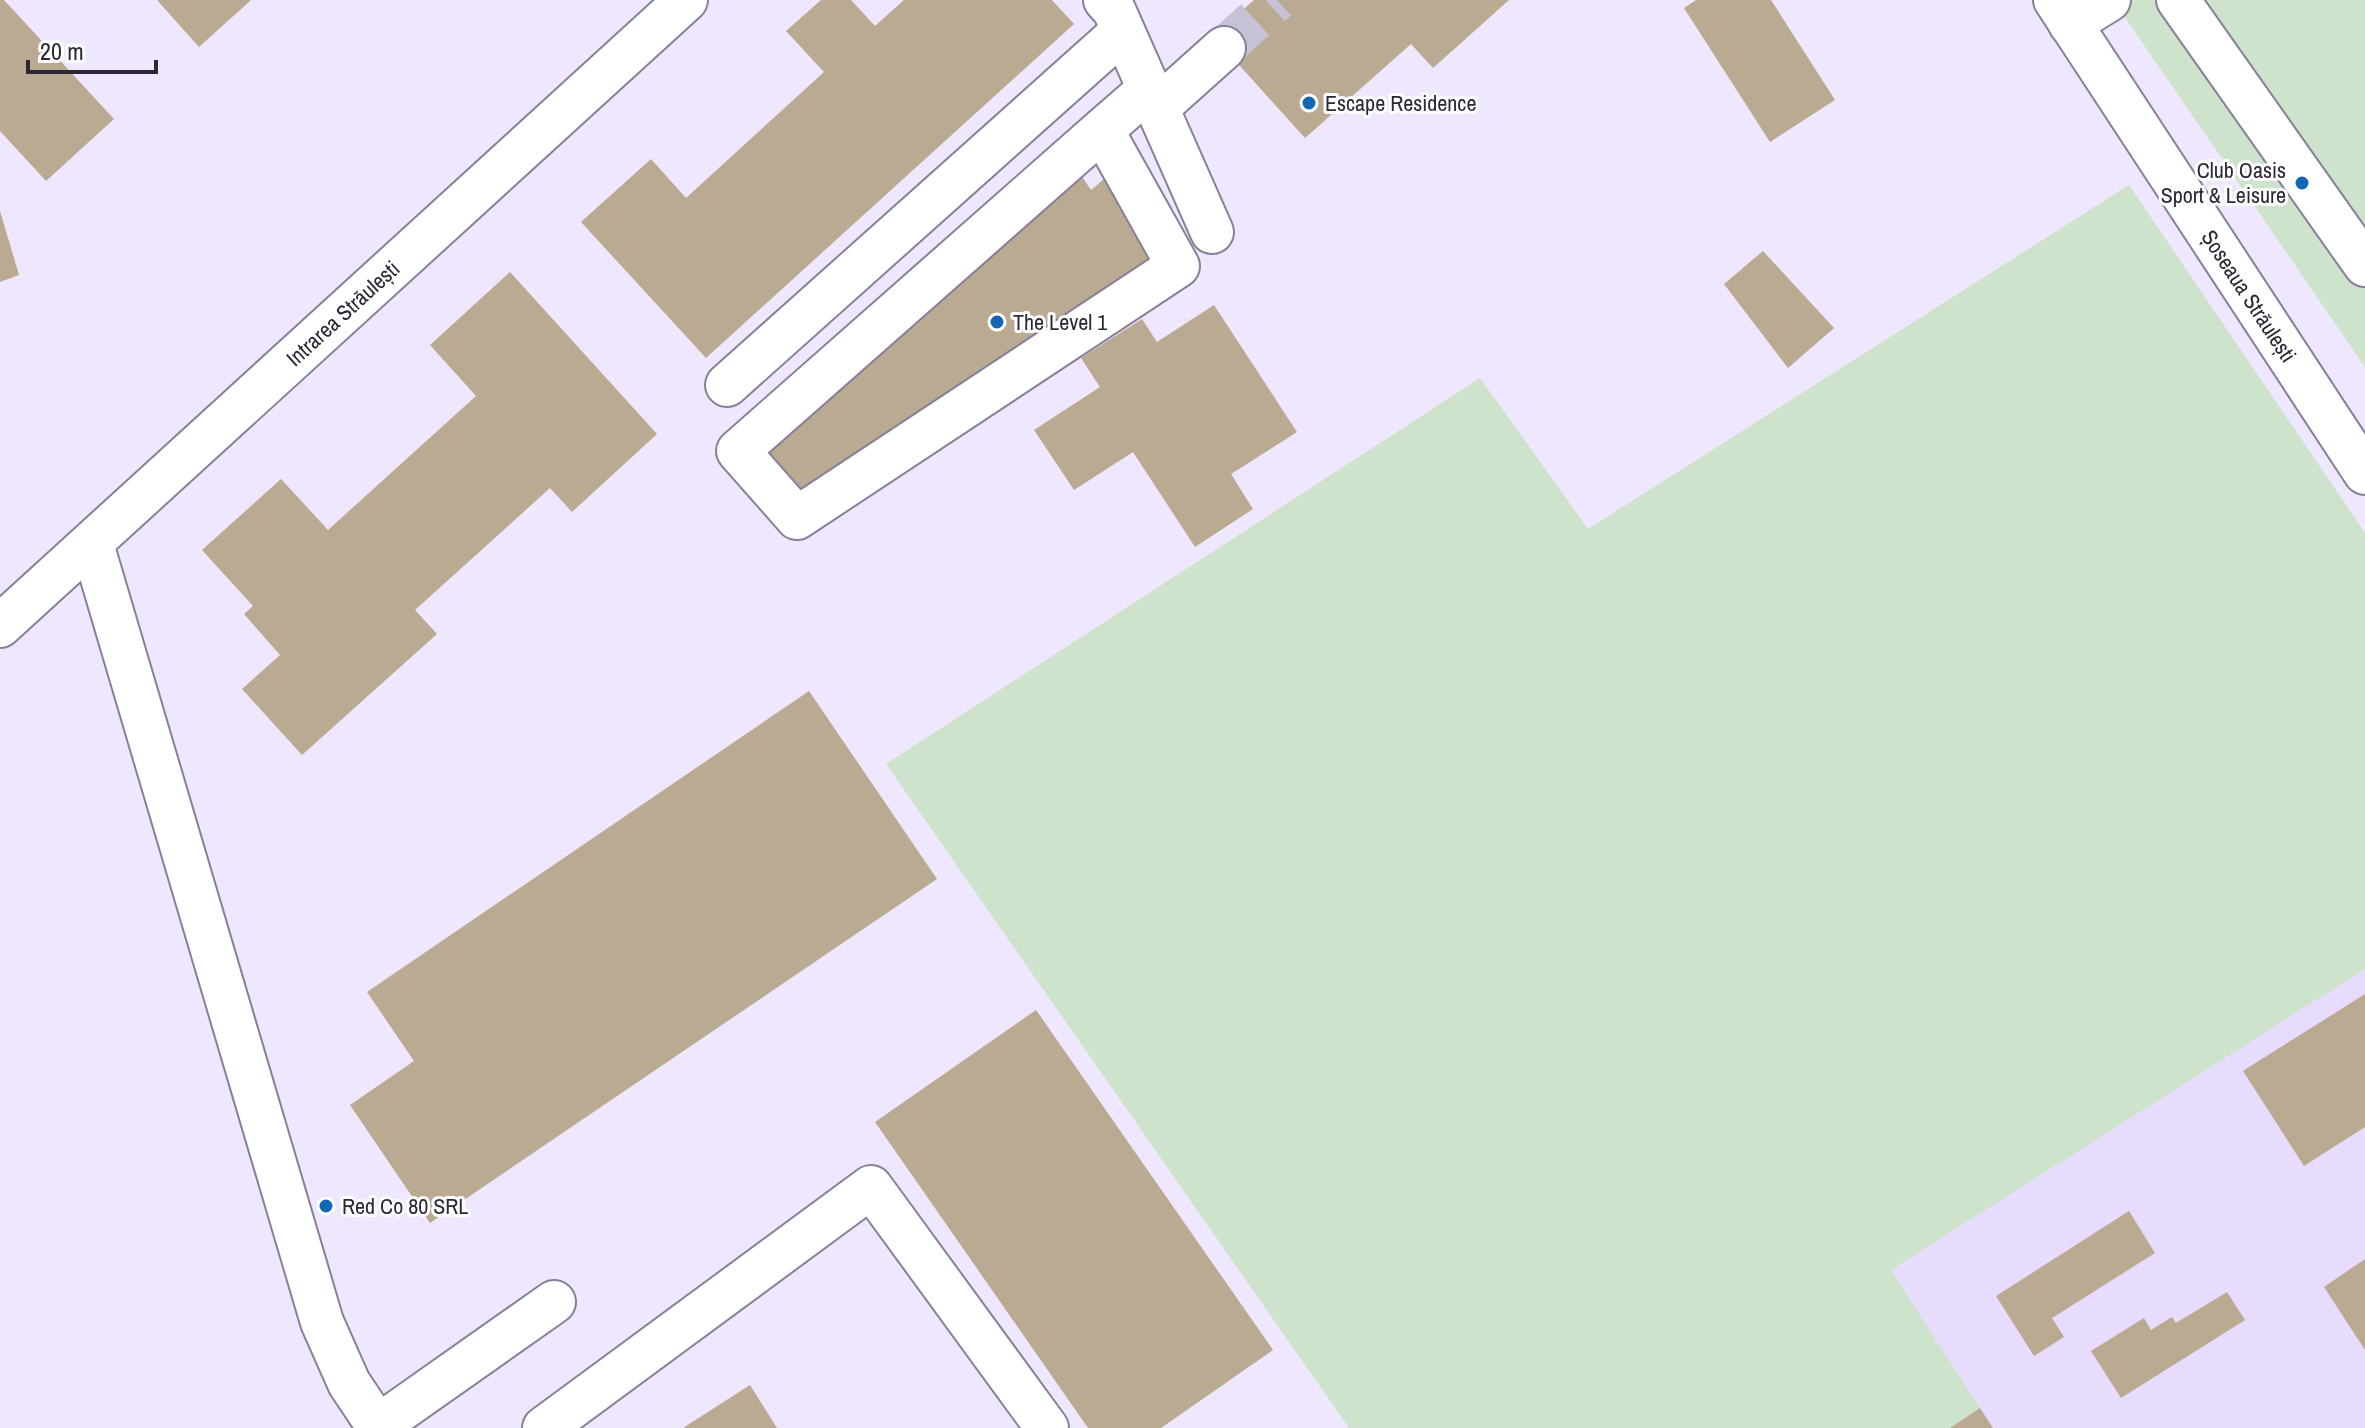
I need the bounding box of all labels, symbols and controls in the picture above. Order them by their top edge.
scale bar [28,24,156,74]
text: 20 m [40,35,84,67]
place label: Escape Residence [1325,88,1476,118]
marker: Escape Residence [1300,94,1318,112]
place label: Club Oasis Sport & Leisure [2161,155,2286,210]
marker: Club Oasis Sport & Leisure [2293,174,2311,192]
street label: Șoseaua Străulești [2195,224,2303,368]
street label: Intrarea Străulești [280,254,406,373]
place label: The Level 1 [1013,307,1107,337]
marker: The Level 1 [988,313,1006,331]
place label: Red Co 80 SRL [342,1191,468,1221]
marker: Red Co 80 SRL [317,1197,335,1215]

